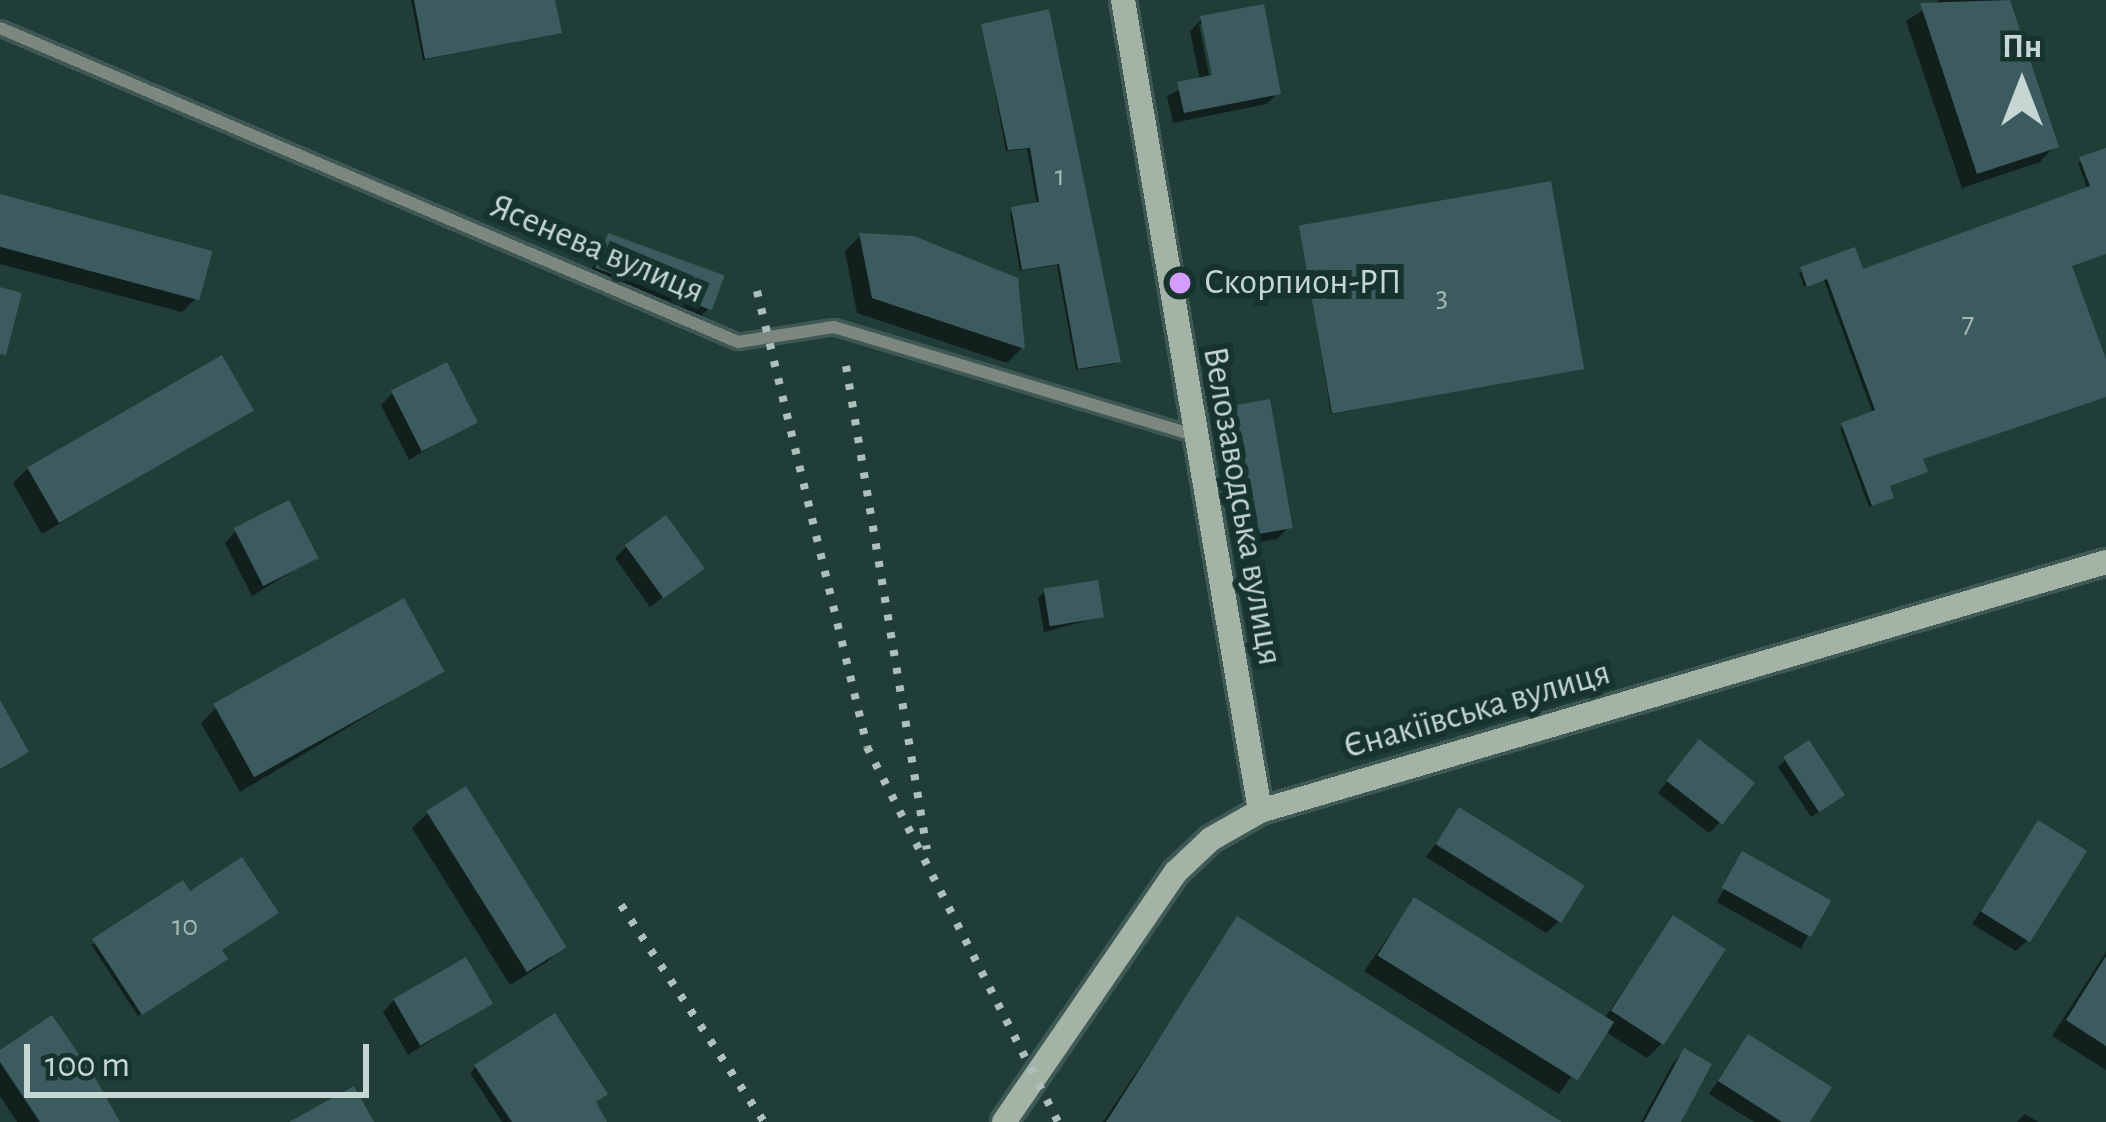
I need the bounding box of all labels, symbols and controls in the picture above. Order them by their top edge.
north arrow [1962,24,2082,144]
text: Пн [2002,31,2042,64]
house number: 1 [1055,158,1065,194]
street label: Ясенева вулиця [484,185,710,313]
place label: Скорпион-РП [1204,261,1402,305]
marker: Скорпион-РП [1167,270,1193,296]
house number: 3 [1436,279,1448,315]
house number: 7 [1962,305,1974,341]
street label: Велозаводська вулиця [1193,343,1291,669]
street label: Єнакіївська вулиця [1339,651,1615,769]
house number: 10 [172,908,198,944]
scale bar [30,1020,375,1094]
text: 100 m [45,1047,130,1083]

